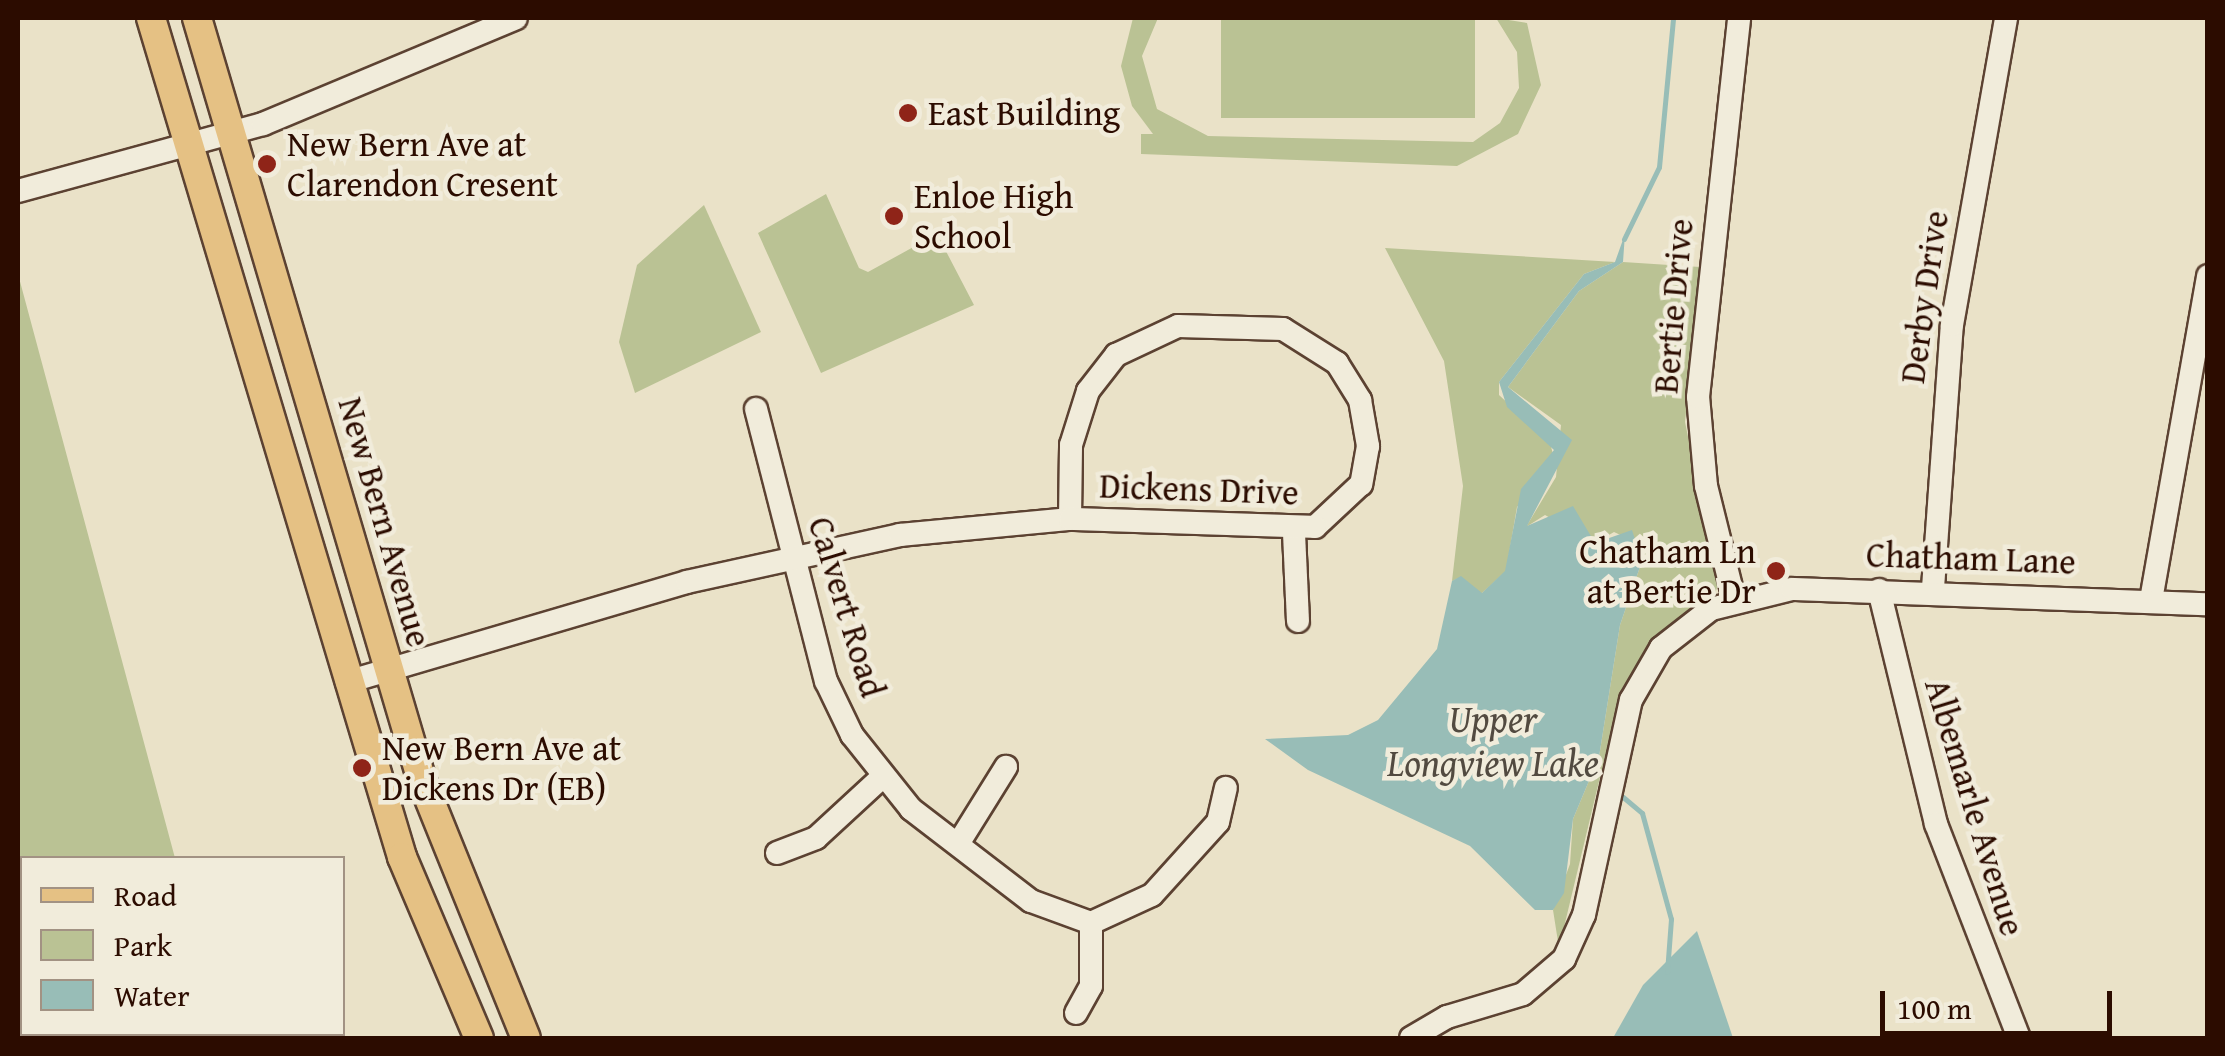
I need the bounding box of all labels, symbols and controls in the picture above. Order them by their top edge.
place label: East Building [928,92,1120,134]
marker: East Building [897,102,919,124]
place label: New Bern Ave at Clarendon Cresent [287,123,558,205]
marker: New Bern Ave at Clarendon Cresent [256,153,278,175]
place label: Enloe High School [914,175,1073,257]
marker: Enloe High School [883,205,905,227]
street label: Derby Drive [1891,208,1957,386]
street label: Bertie Drive [1644,217,1702,395]
street label: New Bern Avenue [329,392,441,652]
street label: Dickens Drive [1099,465,1299,513]
street label: Calvert Road [800,512,894,702]
place label: Chatham Ln at Bertie Dr [1579,530,1756,612]
street label: Chatham Lane [1865,533,2077,583]
marker: Chatham Ln at Bertie Dr [1765,560,1787,582]
street label: Albemarle Avenue [1916,673,2034,941]
water label: Upper Longview Lake [1387,696,1599,786]
place label: New Bern Ave at Dickens Dr (EB) [382,727,621,809]
marker: New Bern Ave at Dickens Dr (EB) [351,757,373,779]
legend [20,856,345,1036]
text: Road [114,873,177,917]
text: Park [114,923,172,967]
scale bar [1885,971,2118,1033]
text: Water [114,973,190,1017]
text: 100 m [1897,986,1971,1030]

